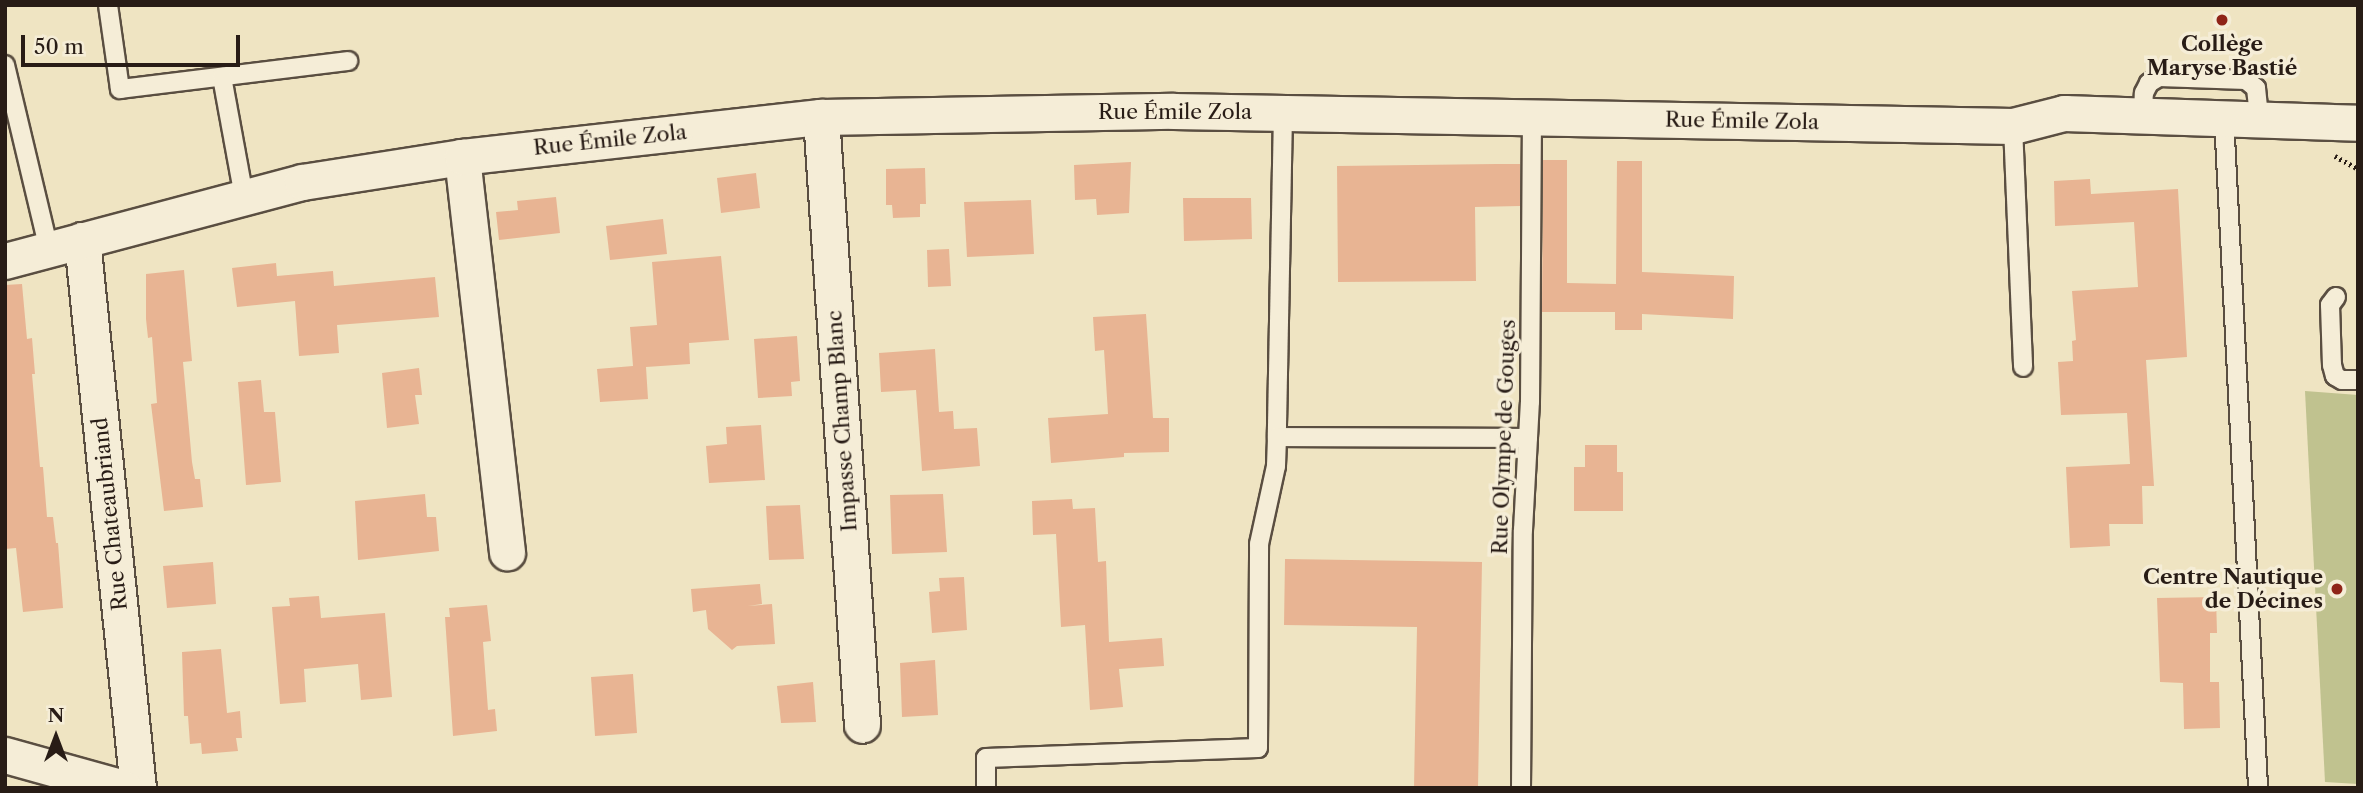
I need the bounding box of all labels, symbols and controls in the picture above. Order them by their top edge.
marker: Collège Maryse Bastié [2214,12,2230,28]
scale bar [24,21,243,65]
place label: Collège Maryse Bastié [2147,31,2297,81]
text: 50 m [34,34,84,59]
street label: Rue Émile Zola [1098,99,1252,125]
street label: Rue Émile Zola [1665,107,1819,135]
street label: Rue Émile Zola [532,119,688,161]
street label: Impasse Champ Blanc [822,310,862,532]
street label: Rue Olympe de Gouges [1487,319,1521,555]
street label: Rue Chateaubriand [87,416,133,612]
place label: Centre Nautique de Décines [2143,564,2323,614]
marker: Centre Nautique de Décines [2329,581,2345,597]
north arrow [21,702,91,772]
text: N [48,704,64,727]

